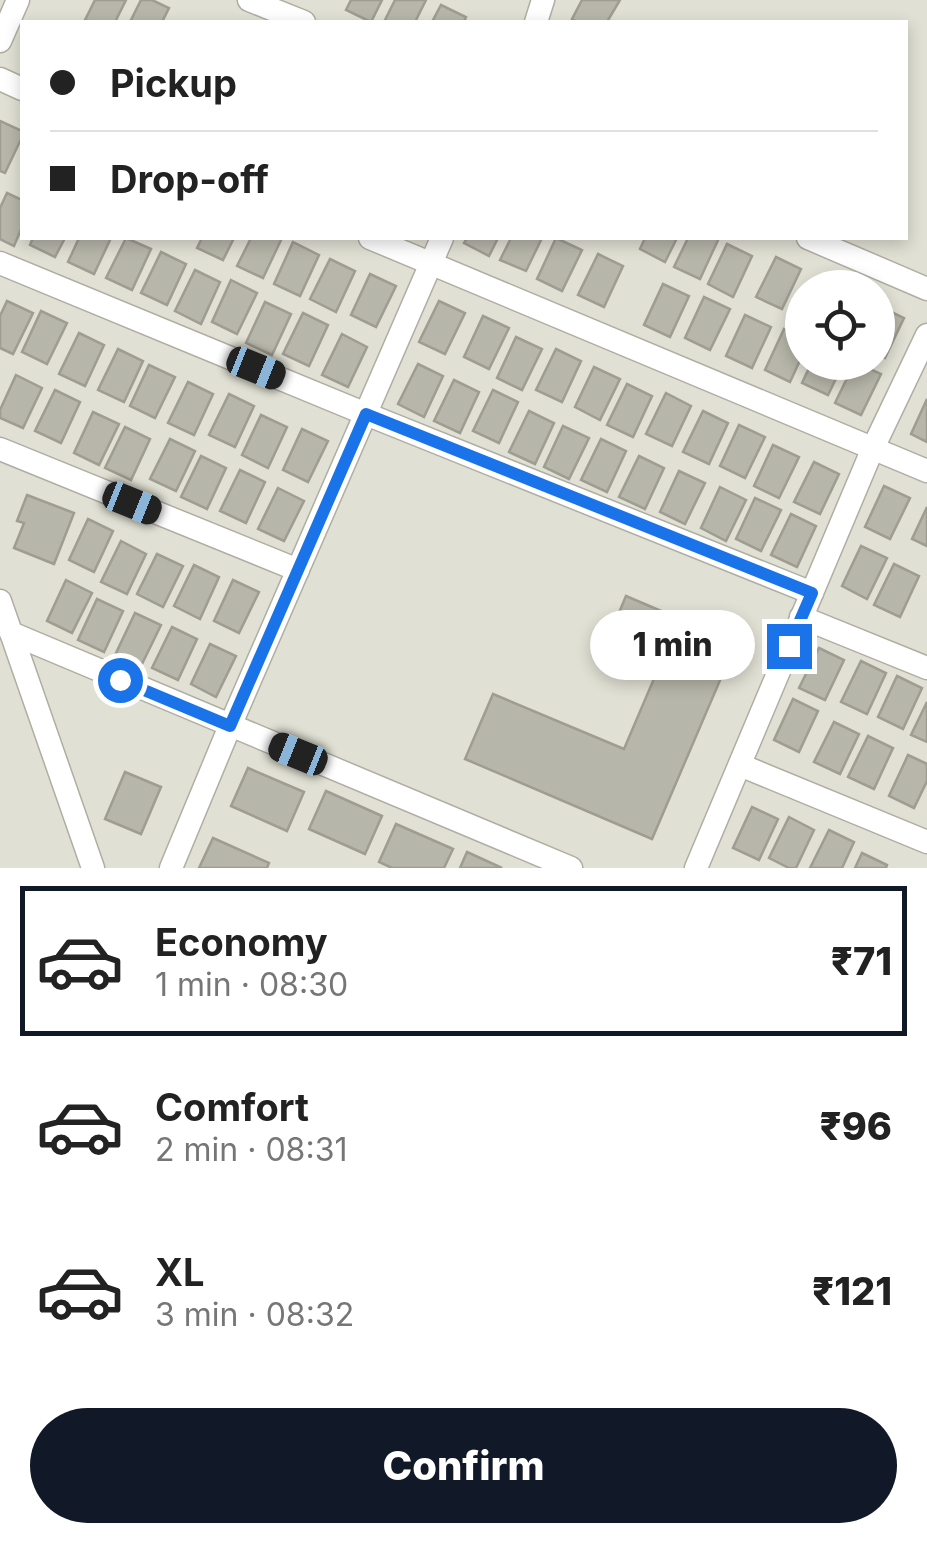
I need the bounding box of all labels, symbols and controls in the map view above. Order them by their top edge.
text: Pickup [110,60,237,106]
text: Drop-off [110,156,269,202]
map controls [785,270,895,380]
button: locate [785,270,895,380]
car [223,343,289,393]
car [99,478,165,528]
callout: 1 min [589,611,754,681]
route end [767,624,812,669]
text: 1 min [632,625,713,664]
route start [98,658,143,703]
car [265,729,331,779]
icon: car [35,916,125,1006]
text: Economy [155,919,328,965]
text: ₹71 [831,938,892,984]
text: 1 min · 08:30 [155,965,348,1004]
icon: car [35,1081,125,1171]
text: Comfort [155,1084,309,1130]
text: ₹96 [820,1103,892,1149]
text: 2 min · 08:31 [155,1130,347,1169]
icon: car [35,1246,125,1336]
text: XL [155,1249,205,1295]
text: ₹121 [812,1268,892,1314]
text: 3 min · 08:32 [155,1295,354,1334]
button: Confirm [30,1408,897,1523]

